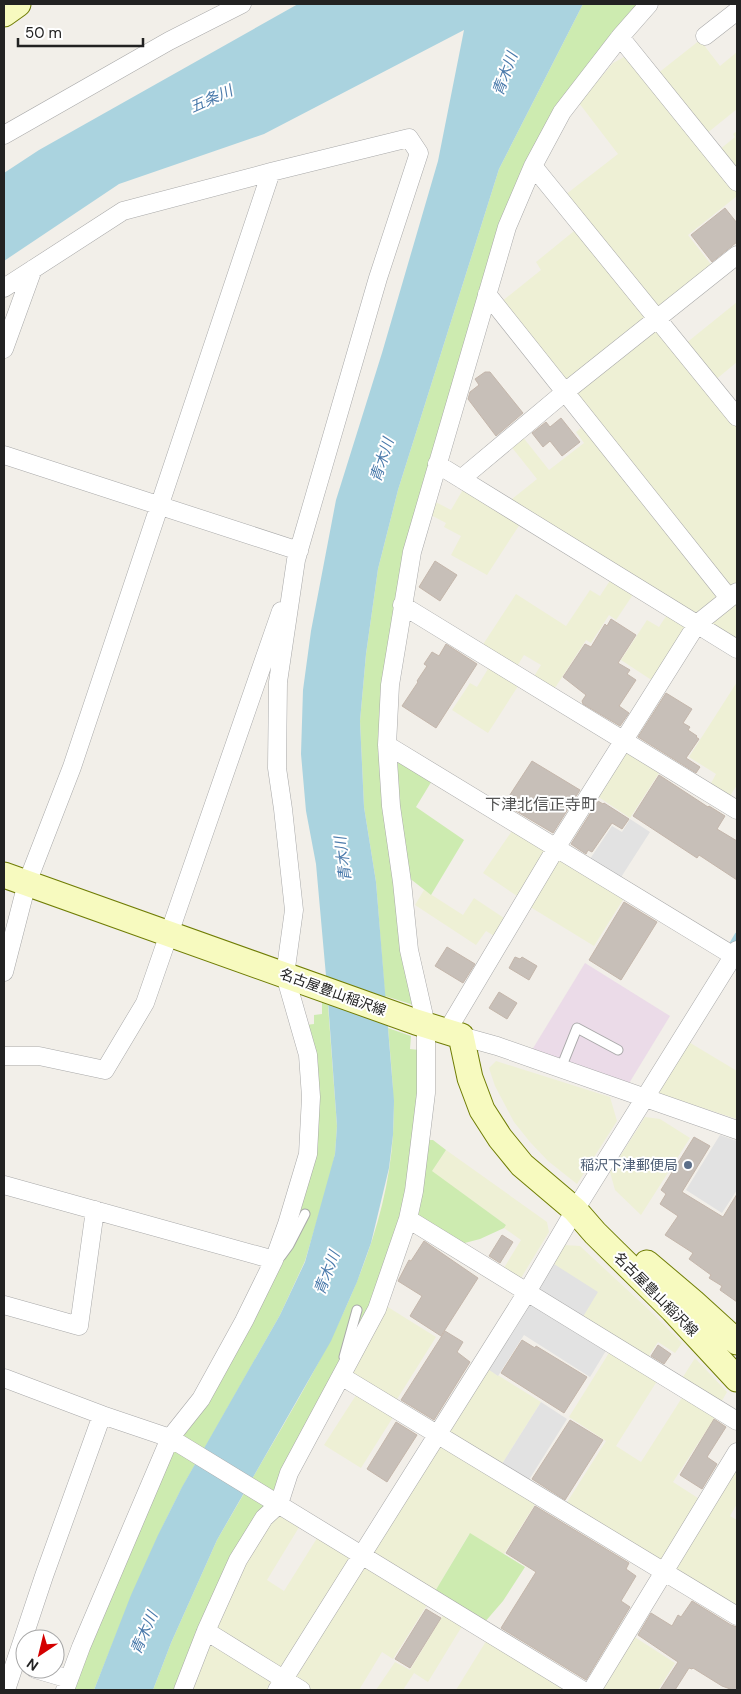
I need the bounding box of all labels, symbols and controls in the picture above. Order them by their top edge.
scale bar [18,15,142,47]
text: 50 m [25,23,62,43]
water label: 青木川 [488,48,523,99]
water label: 五条川 [186,80,237,117]
water label: 青木川 [366,434,399,484]
district label: 下津北信正寺町 [485,794,597,815]
water label: 青木川 [330,833,356,883]
street label: 名古屋豊山稲沢線 [277,964,389,1020]
place label: 稲沢下津郵便局 [580,1156,678,1174]
marker: 稲沢下津郵便局 [682,1159,694,1171]
water label: 青木川 [310,1247,345,1298]
street label: 名古屋豊山稲沢線 [610,1248,702,1340]
water label: 青木川 [126,1607,163,1658]
north arrow [15,1629,65,1679]
text: N [23,1654,42,1675]

